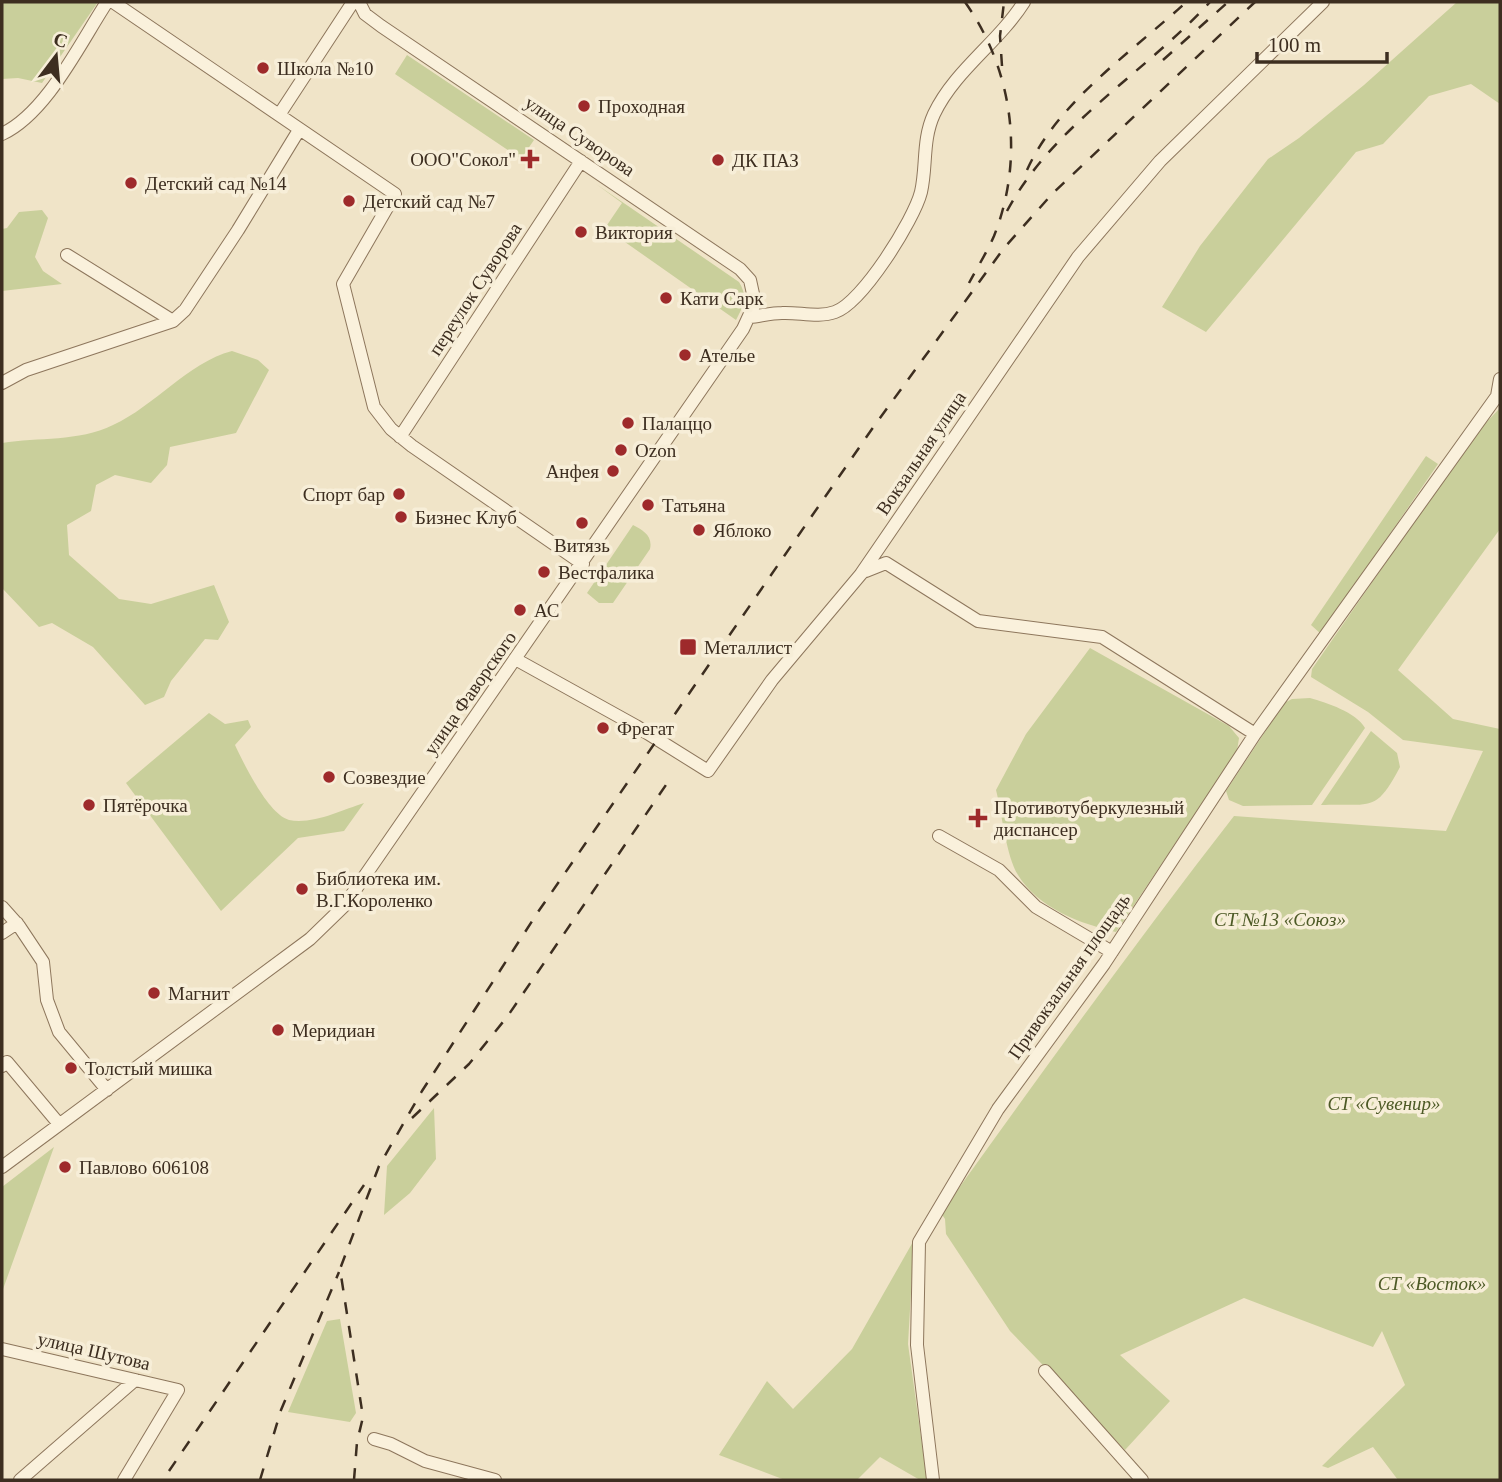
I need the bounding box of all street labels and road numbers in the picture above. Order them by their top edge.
street label: улица Суворова [521,92,639,181]
street label: переулок Суворова [424,218,526,359]
street label: Вокзальная улица [872,387,970,519]
street label: улица Фаворского [420,627,520,759]
street label: Привокзальная площадь [1004,889,1134,1063]
street label: улица Шутова [36,1328,153,1374]

